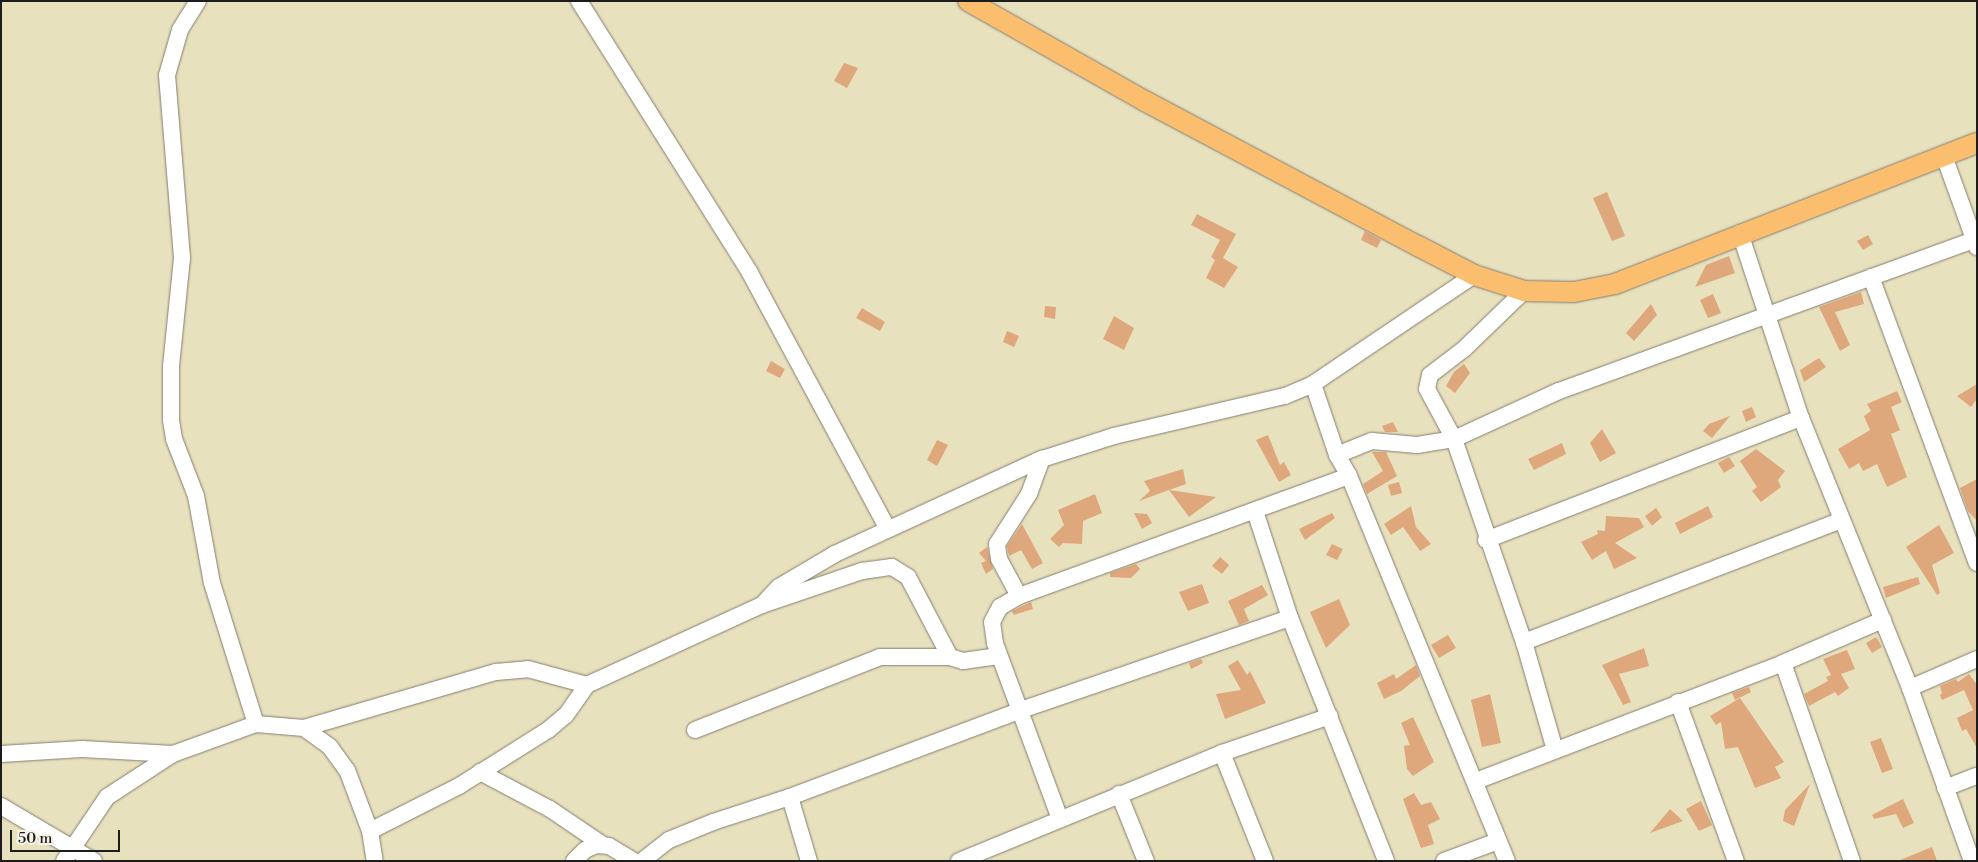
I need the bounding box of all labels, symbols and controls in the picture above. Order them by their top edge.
scale bar [12,820,122,852]
text: 50 m [18,829,52,848]

